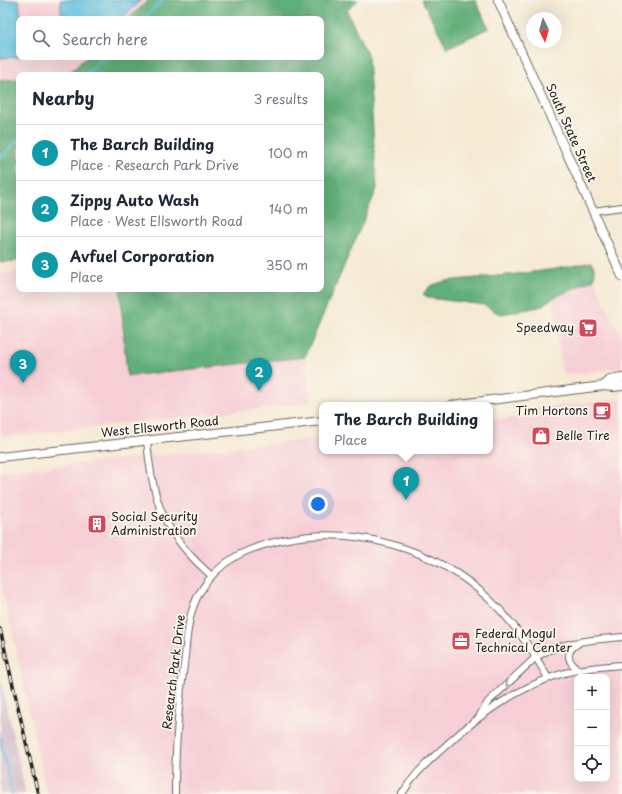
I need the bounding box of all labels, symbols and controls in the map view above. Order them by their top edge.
north arrow [526,12,562,48]
search box [16,16,324,60]
icon: search [30,27,52,49]
text: Search here [62,27,148,50]
street label: South State Street [542,80,602,185]
text: Nearby [32,85,94,111]
text: 3 results [254,89,308,108]
text: The Barch Building [70,132,214,155]
text: 1 [42,143,48,162]
text: 100 m [268,143,308,162]
text: Place · Research Park Drive [70,155,239,174]
text: Zippy Auto Wash [70,188,199,211]
text: 2 [40,199,50,218]
text: 140 m [269,199,308,218]
text: Place · West Ellsworth Road [70,211,243,230]
text: Avfuel Corporation [70,244,214,267]
text: 3 [41,255,49,274]
text: 350 m [266,255,308,274]
text: Place [70,267,103,286]
supermarket icon: Speedway [577,317,599,339]
place label: Speedway [516,318,574,336]
pin: 3 [10,350,36,383]
pin: 2 [246,358,272,391]
cafe icon: Tim Hortons [591,400,613,422]
place label: Tim Hortons [516,401,589,419]
popup [319,402,493,454]
text: The Barch Building [334,407,478,430]
street label: West Ellsworth Road [100,411,220,441]
shop icon: Belle Tire [530,425,552,447]
place label: Belle Tire [555,426,610,444]
text: Place [334,430,367,449]
pin: 1 [393,467,419,500]
your location [308,494,328,514]
place label: Social Security Administration [111,507,198,539]
building icon: Social Security Administration [86,513,108,535]
street label: Research Park Drive [157,613,189,730]
place label: Federal Mogul Technical Center [475,624,572,656]
office icon: Federal Mogul Technical Center [450,630,472,652]
map controls [574,674,610,782]
button: + [574,674,610,710]
one-way arrow [505,679,513,687]
button: − [574,710,610,746]
button: locate [574,746,610,782]

